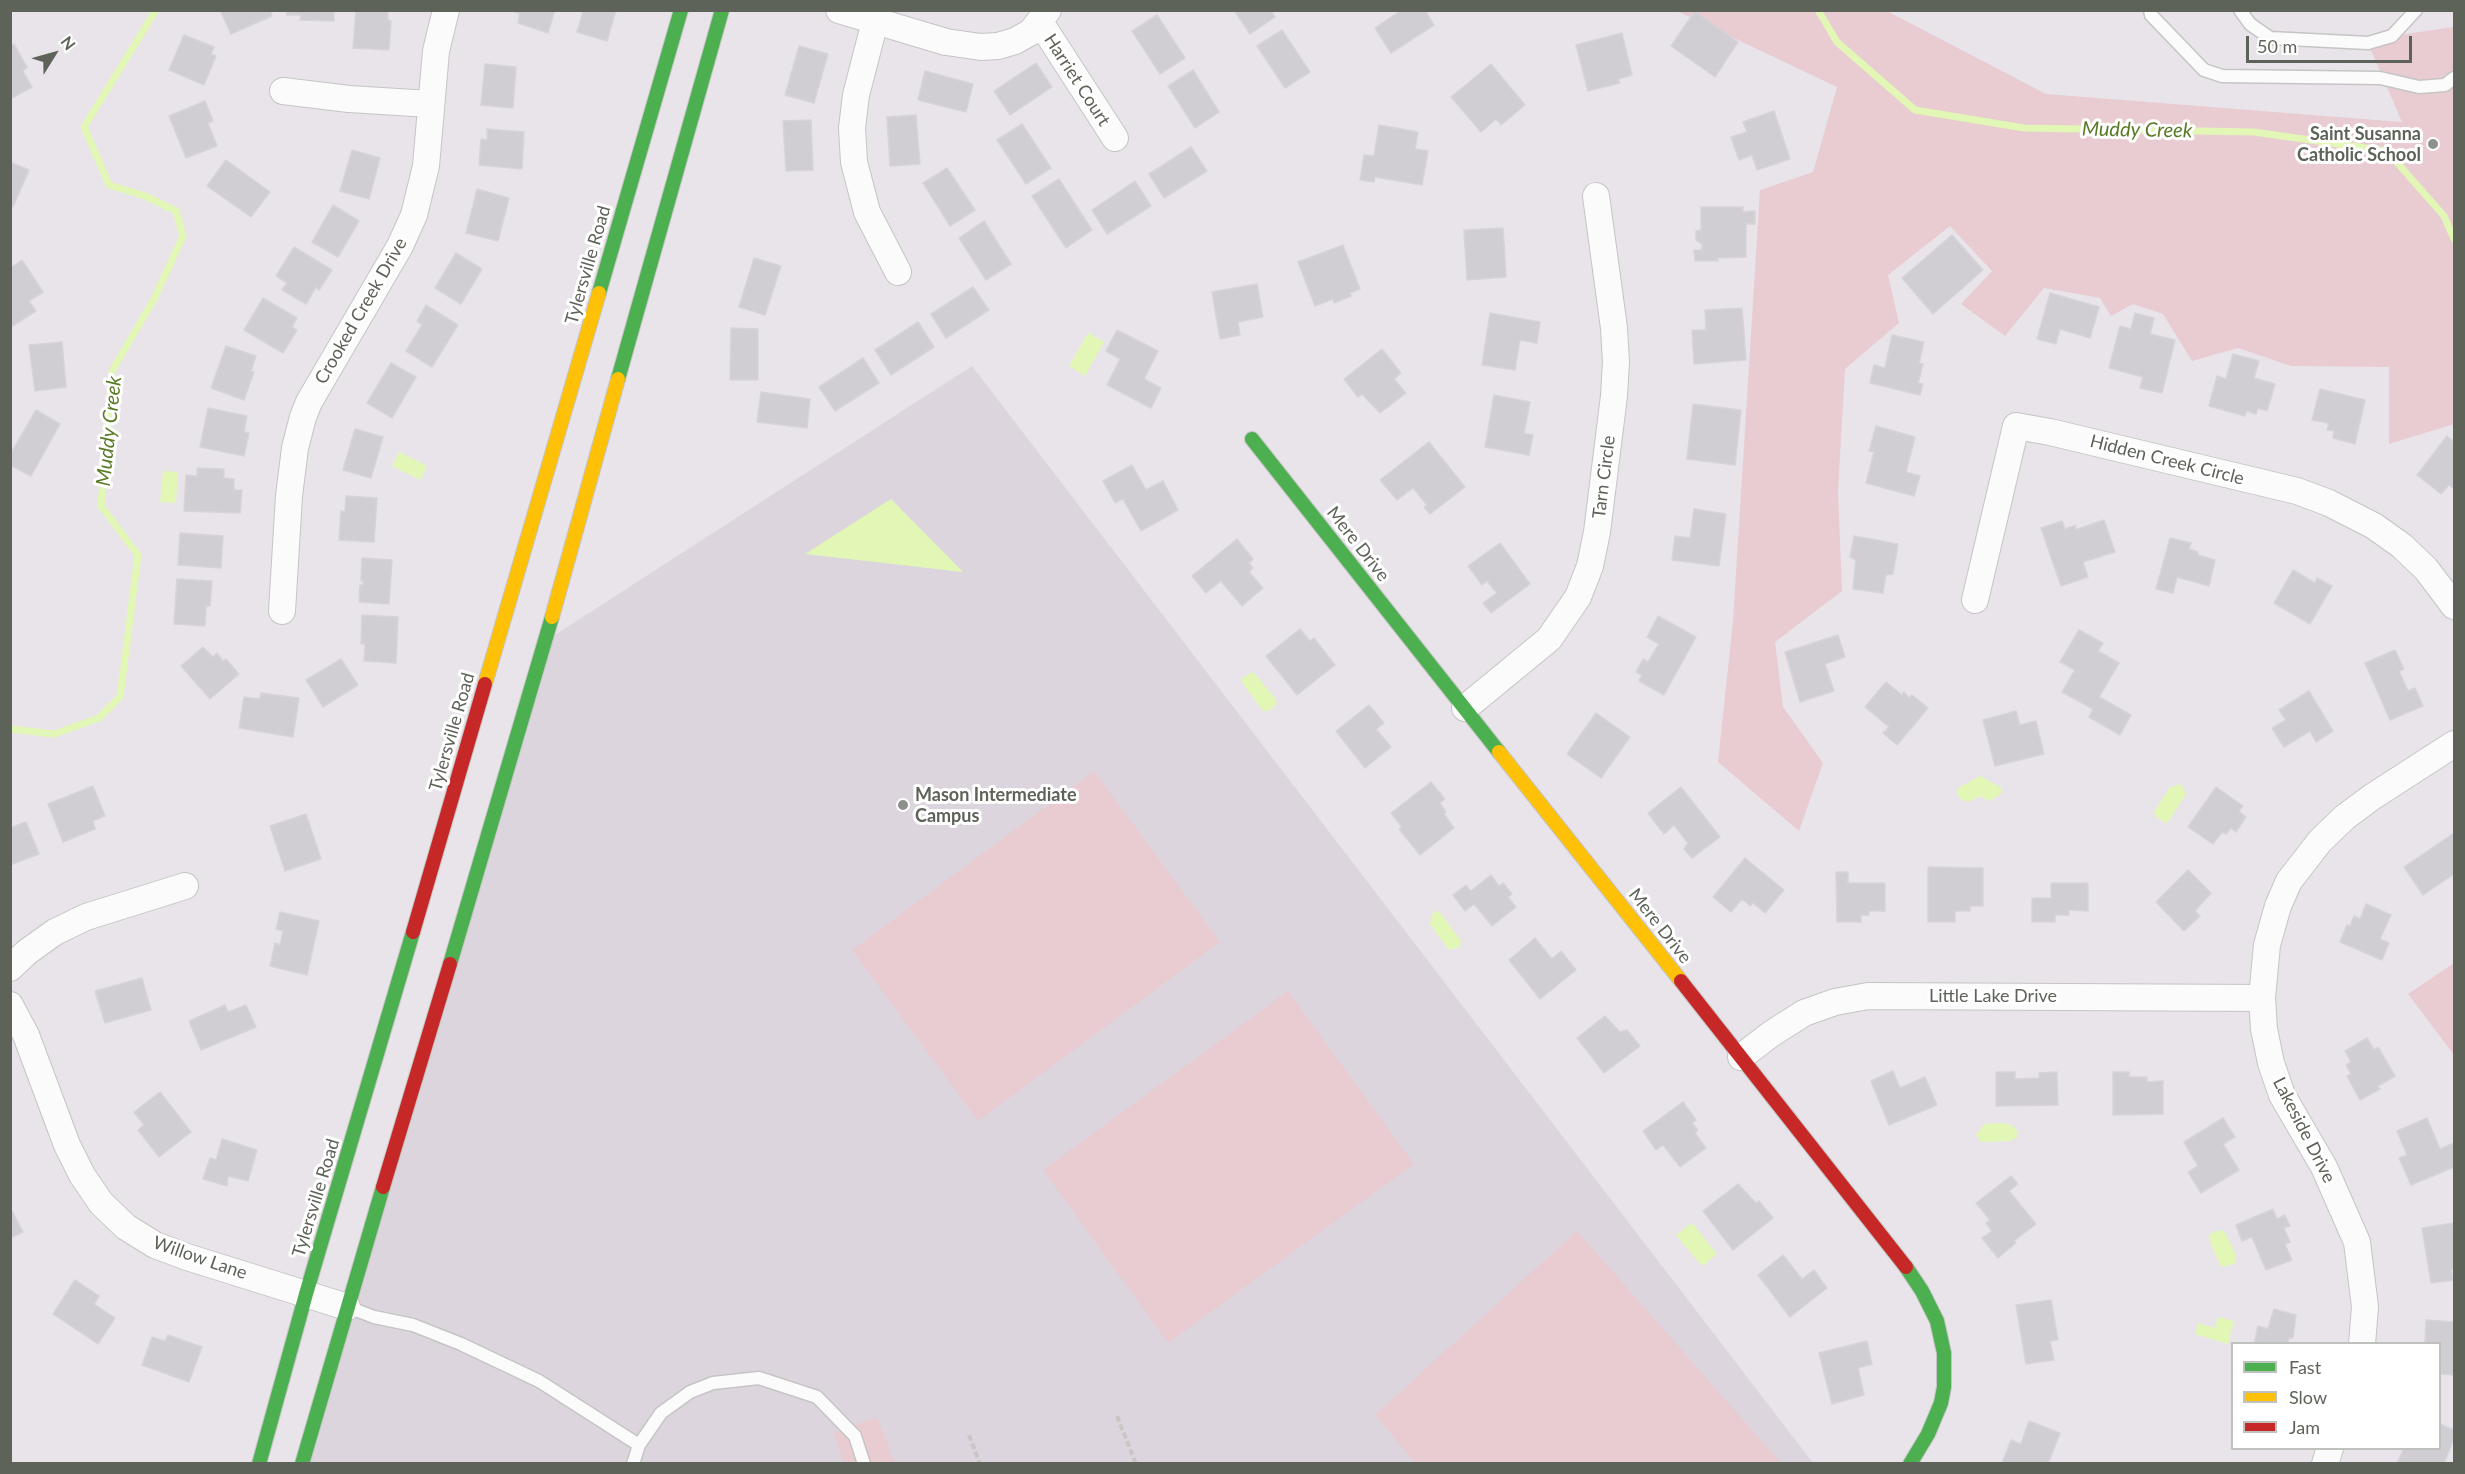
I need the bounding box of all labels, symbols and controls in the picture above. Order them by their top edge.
north arrow [24,24,84,84]
scale bar [2249,24,2416,62]
street label: Harriet Court [1039,30,1115,130]
text: N [57,32,80,54]
text: 50 m [2257,35,2297,57]
water label: Muddy Creek [2082,117,2192,143]
place label: Saint Susanna Catholic School [2297,123,2421,166]
marker: Saint Susanna Catholic School [2426,137,2440,151]
street label: Tylersville Road [561,203,615,327]
street label: Crooked Creek Drive [310,234,412,388]
water label: Muddy Creek [91,375,127,487]
street label: Hidden Creek Circle [2088,430,2246,490]
street label: Tarn Circle [1588,434,1620,520]
street label: Mere Drive [1322,502,1394,586]
street label: Tylersville Road [425,670,479,794]
place label: Mason Intermediate Campus [915,784,1077,826]
marker: Mason Intermediate Campus [896,798,910,812]
street label: Mere Drive [1624,884,1696,968]
street label: Little Lake Drive [1929,985,2057,1007]
street label: Lakeside Drive [2268,1074,2340,1186]
street label: Tylersville Road [288,1136,344,1260]
street label: Willow Lane [150,1232,250,1284]
legend [2231,1342,2441,1450]
text: Fast [2289,1356,2321,1378]
text: Slow [2289,1386,2327,1408]
text: Jam [2289,1416,2320,1438]

